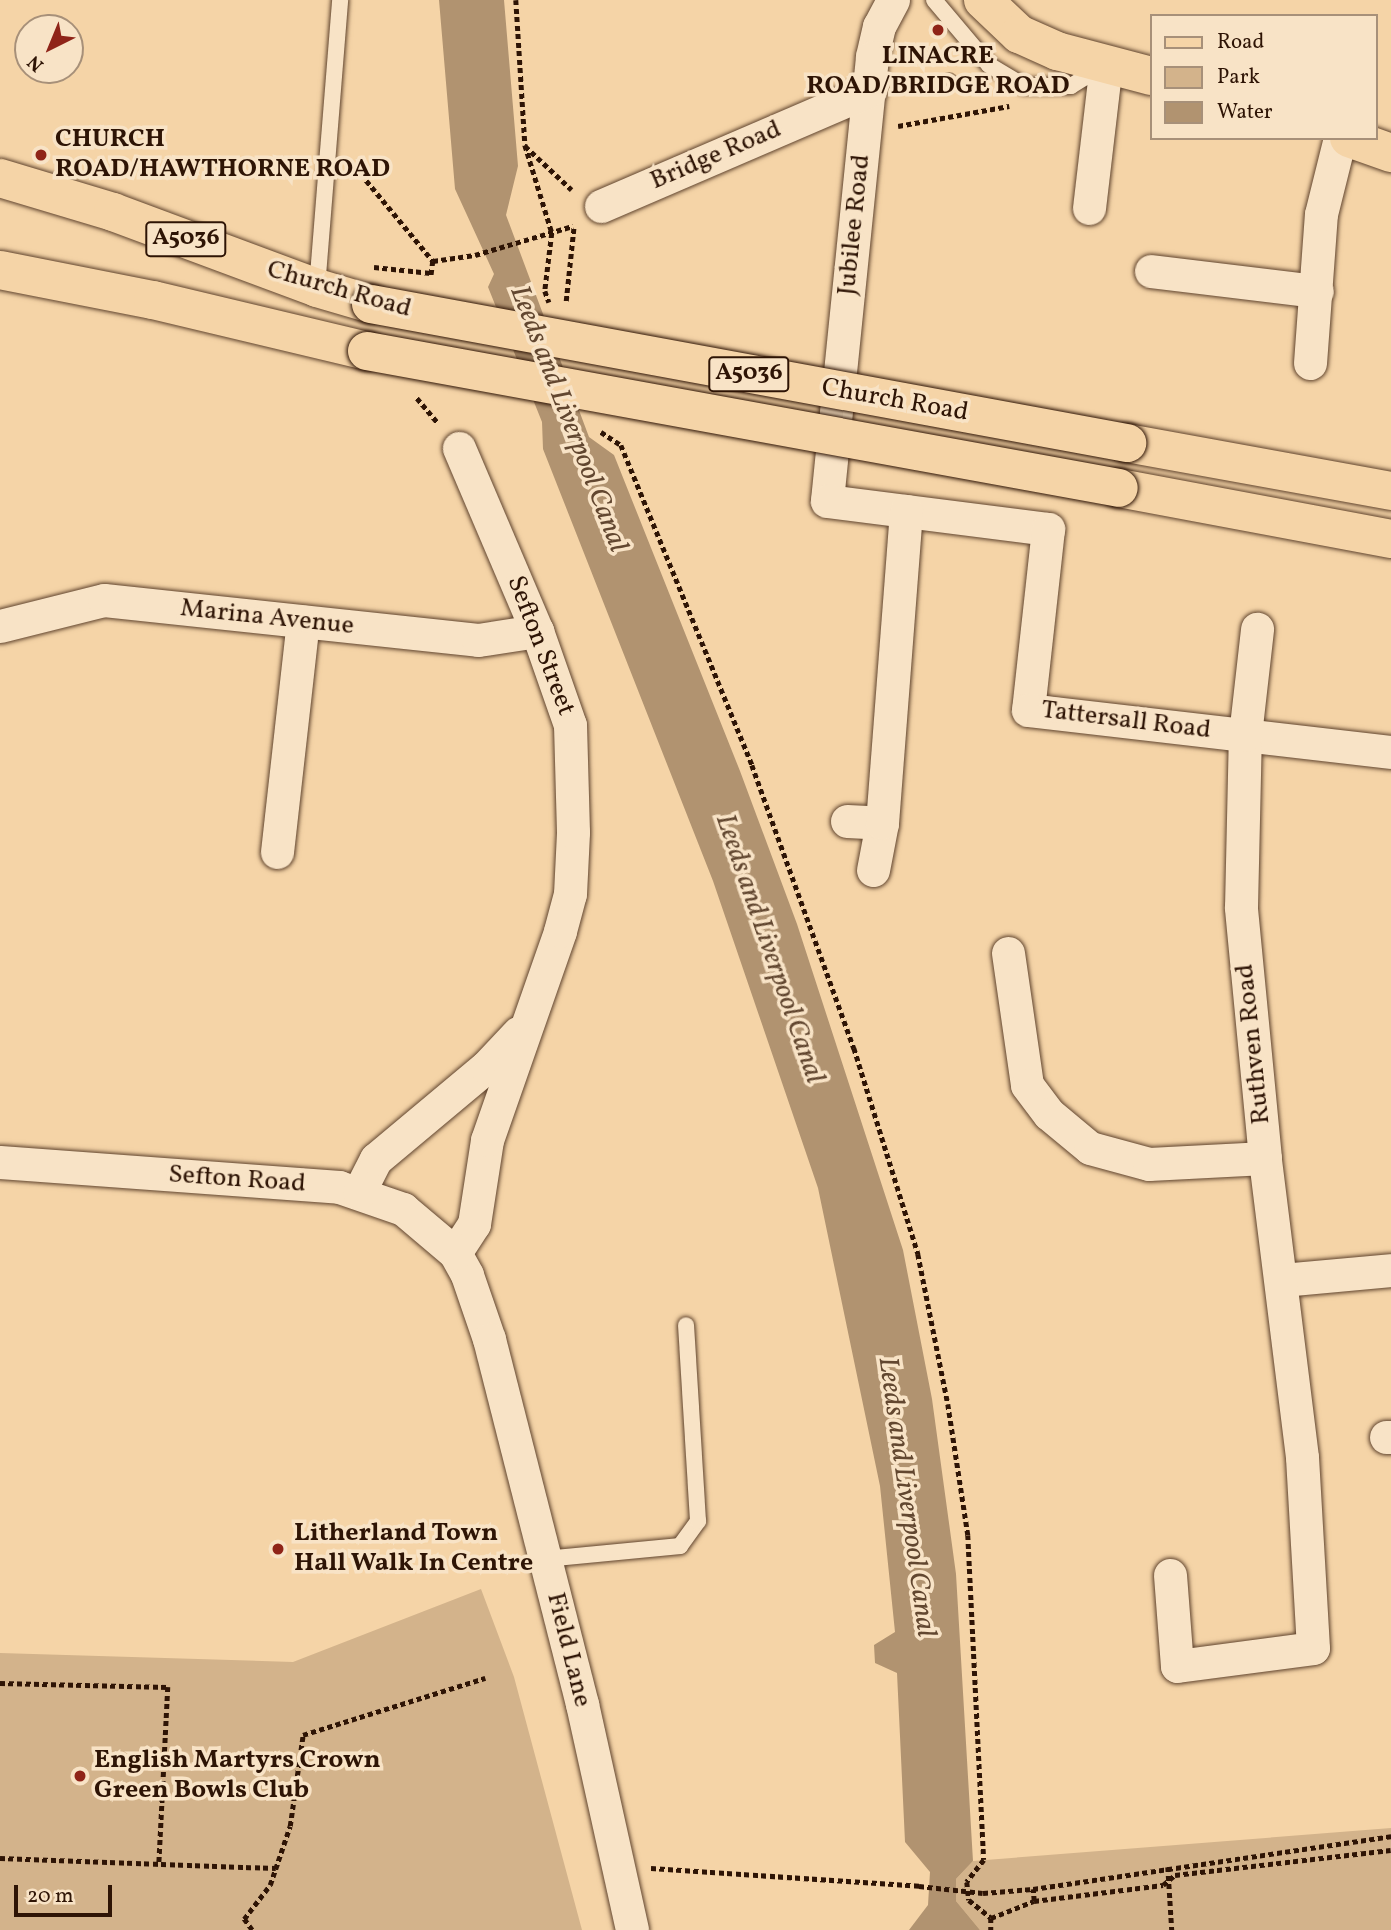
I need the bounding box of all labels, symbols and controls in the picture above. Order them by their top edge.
north arrow [14,14,84,84]
legend [1150,14,1377,140]
marker: LINACRE ROAD/BRIDGE ROAD [930,22,946,38]
text: Road [1217,28,1264,57]
place label: LINACRE ROAD/BRIDGE ROAD [806,41,1070,102]
text: N [22,49,50,77]
text: Park [1217,63,1260,92]
text: Water [1217,98,1273,127]
street label: Bridge Road [646,114,786,198]
place label: CHURCH ROAD/HAWTHORNE ROAD [55,124,390,186]
marker: CHURCH ROAD/HAWTHORNE ROAD [33,147,49,163]
street label: Jubilee Road [832,153,878,297]
road number: A5036 [144,219,228,260]
street label: Church Road [263,255,415,325]
water label: Leeds and Liverpool Canal [502,281,634,557]
road number: A5036 [707,354,791,394]
street label: Church Road [819,373,971,429]
street label: Sefton Street [499,572,581,720]
street label: Marina Avenue [179,593,355,643]
street label: Tattersall Road [1039,695,1213,747]
water label: Leeds and Liverpool Canal [707,810,831,1088]
street label: Ruthven Road [1230,962,1278,1126]
street label: Sefton Road [167,1160,307,1200]
water label: Leeds and Liverpool Canal [870,1355,942,1639]
place label: Litherland Town Hall Walk In Centre [294,1518,534,1580]
marker: Litherland Town Hall Walk In Centre [268,1539,288,1559]
street label: Field Lane [539,1589,597,1711]
place label: English Martyrs Crown Green Bowls Club [94,1745,381,1806]
marker: English Martyrs Crown Green Bowls Club [72,1768,88,1784]
scale bar [18,1870,116,1914]
text: 20 m [27,1882,73,1911]

